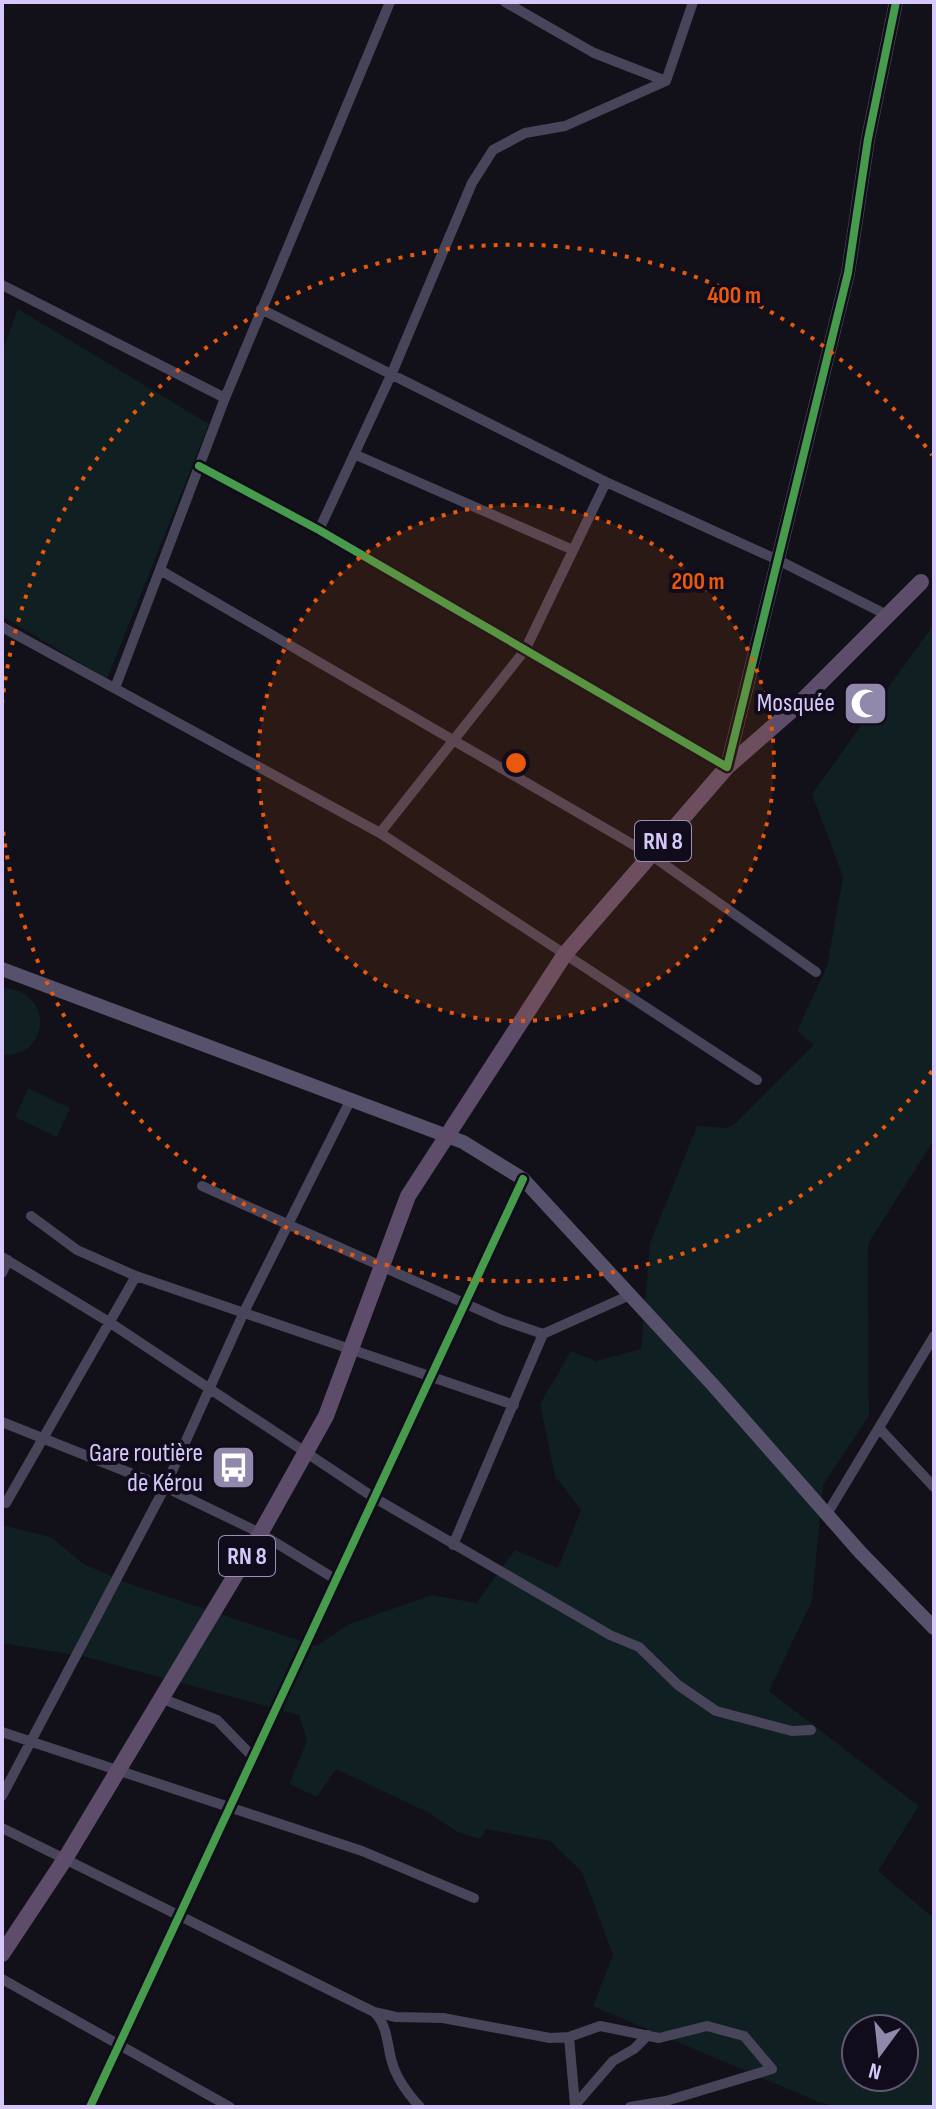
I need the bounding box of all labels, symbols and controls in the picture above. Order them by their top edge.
text: 400 m [707,281,761,310]
text: 200 m [671,567,725,596]
mosque icon: Mosquée [842,679,890,727]
place label: Mosquée [757,688,835,719]
centre of rings [502,749,530,777]
road number: RN 8 [635,821,691,861]
place label: Gare routière de Kérou [89,1438,203,1499]
bus stop icon: Gare routière de Kérou [210,1444,258,1492]
road number: RN 8 [219,1536,275,1576]
north arrow [840,2013,920,2093]
text: N [866,2056,884,2085]

